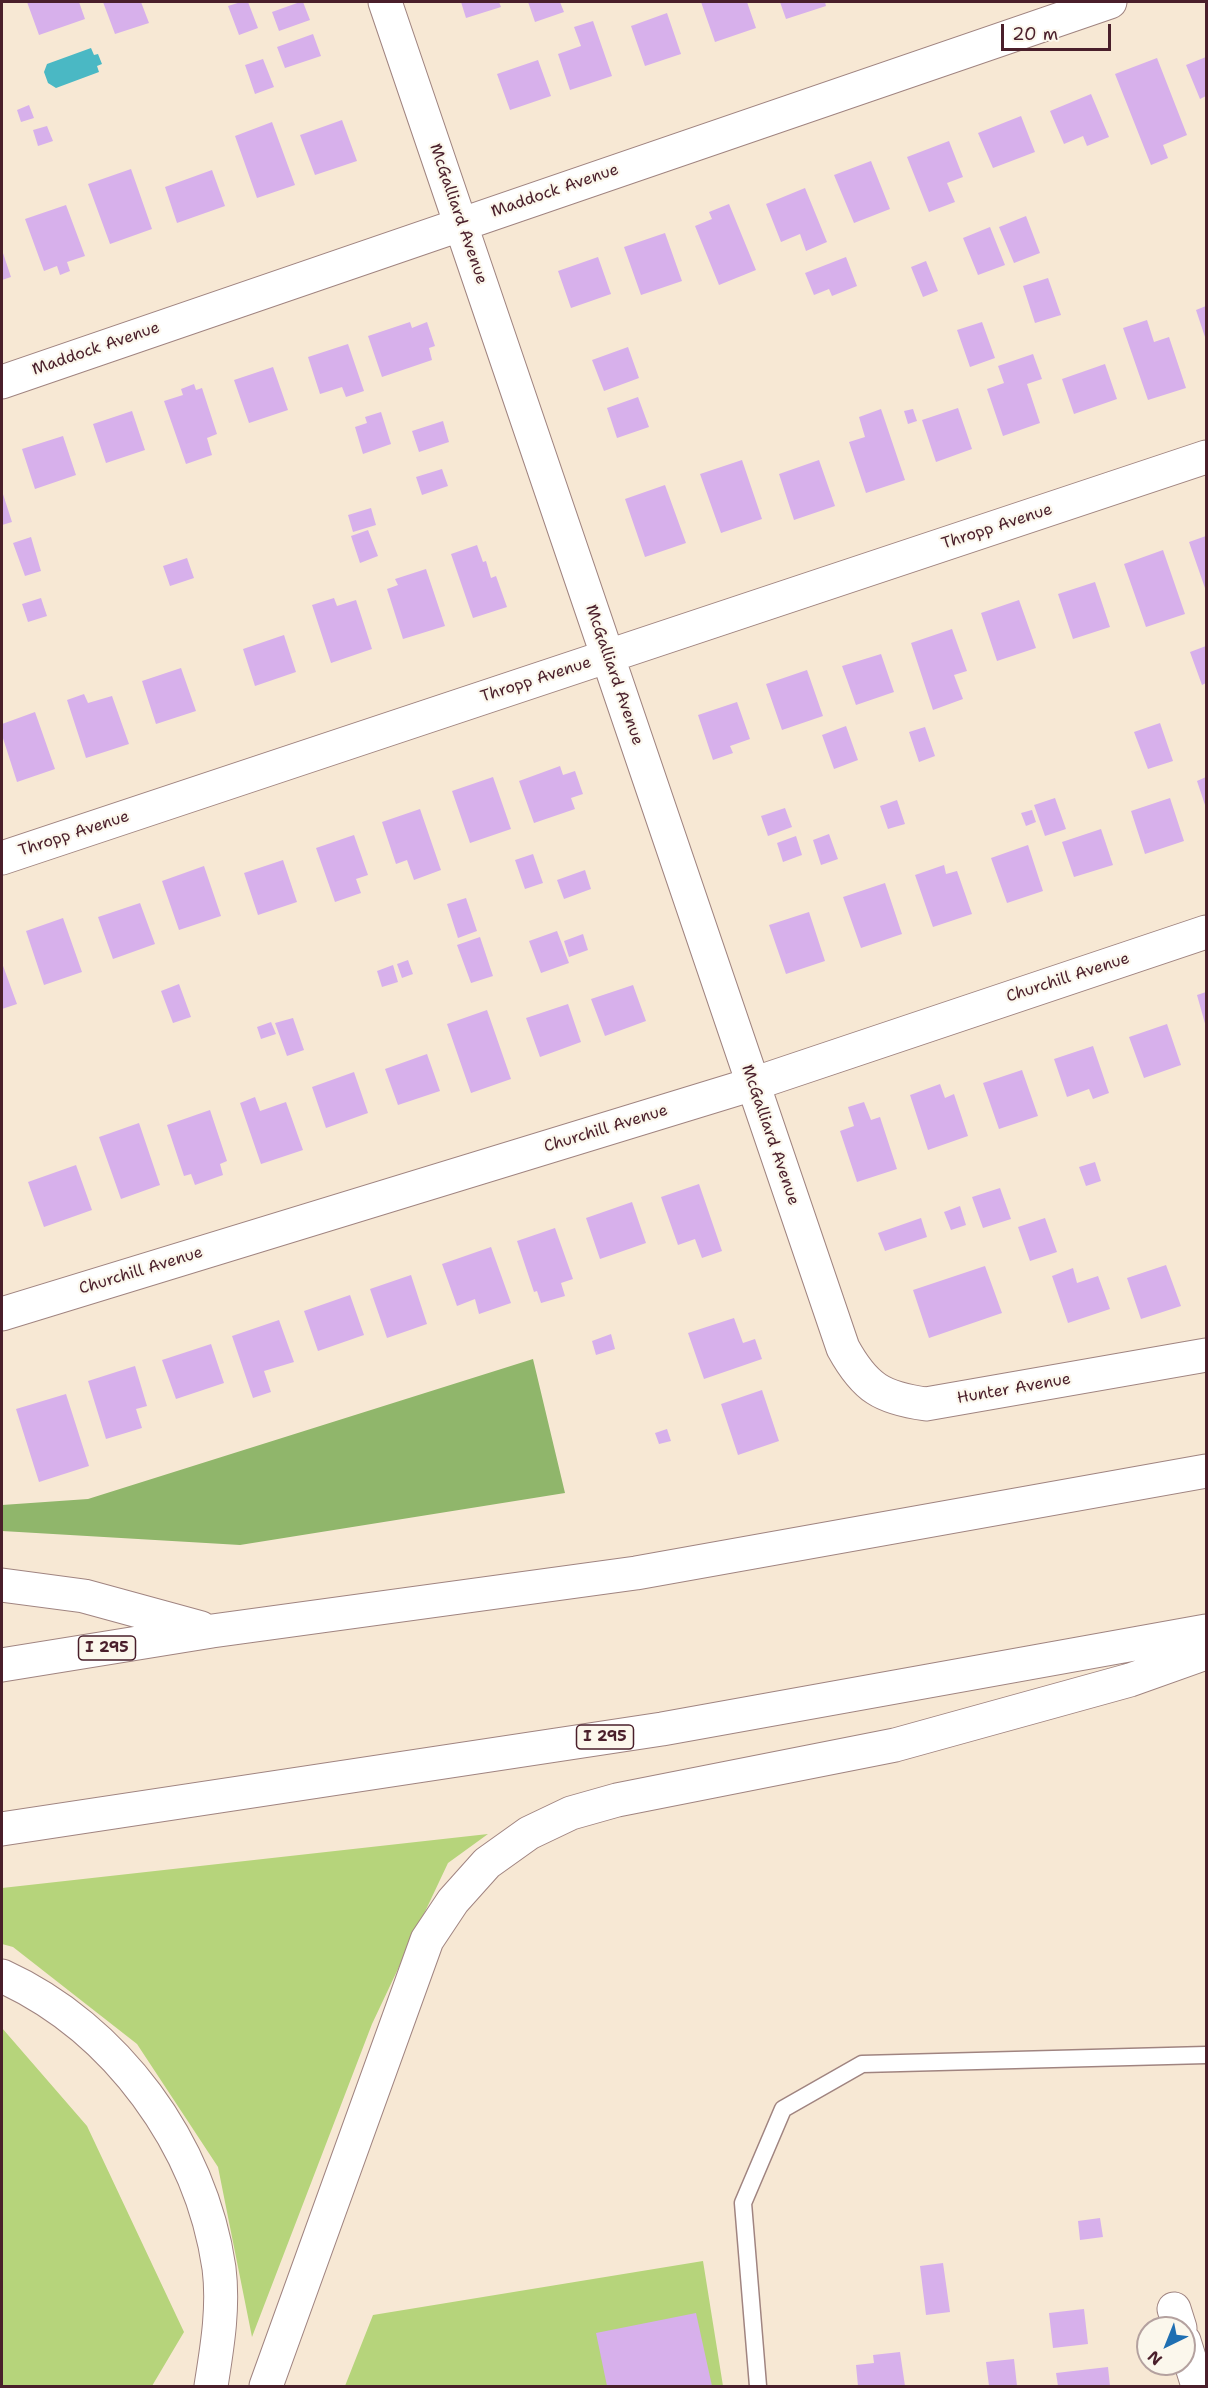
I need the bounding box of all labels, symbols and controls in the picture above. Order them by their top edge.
scale bar [1004,12,1114,50]
text: 20 m [1012,22,1058,46]
street label: McGalliard Avenue [425,141,491,287]
street label: Maddock Avenue [489,160,621,222]
street label: Maddock Avenue [30,318,162,380]
street label: Thropp Avenue [939,500,1055,554]
street label: McGalliard Avenue [581,602,647,748]
street label: Thropp Avenue [478,653,594,707]
street label: Thropp Avenue [16,807,132,861]
street label: Churchill Avenue [1004,949,1132,1007]
street label: McGalliard Avenue [737,1062,803,1208]
street label: Churchill Avenue [542,1101,670,1157]
street label: Churchill Avenue [77,1243,205,1299]
street label: Hunter Avenue [956,1370,1072,1408]
road number: I 295 [78,1636,136,1660]
road number: I 295 [576,1725,634,1749]
north arrow [1136,2316,1196,2376]
text: N [1143,2346,1167,2370]

